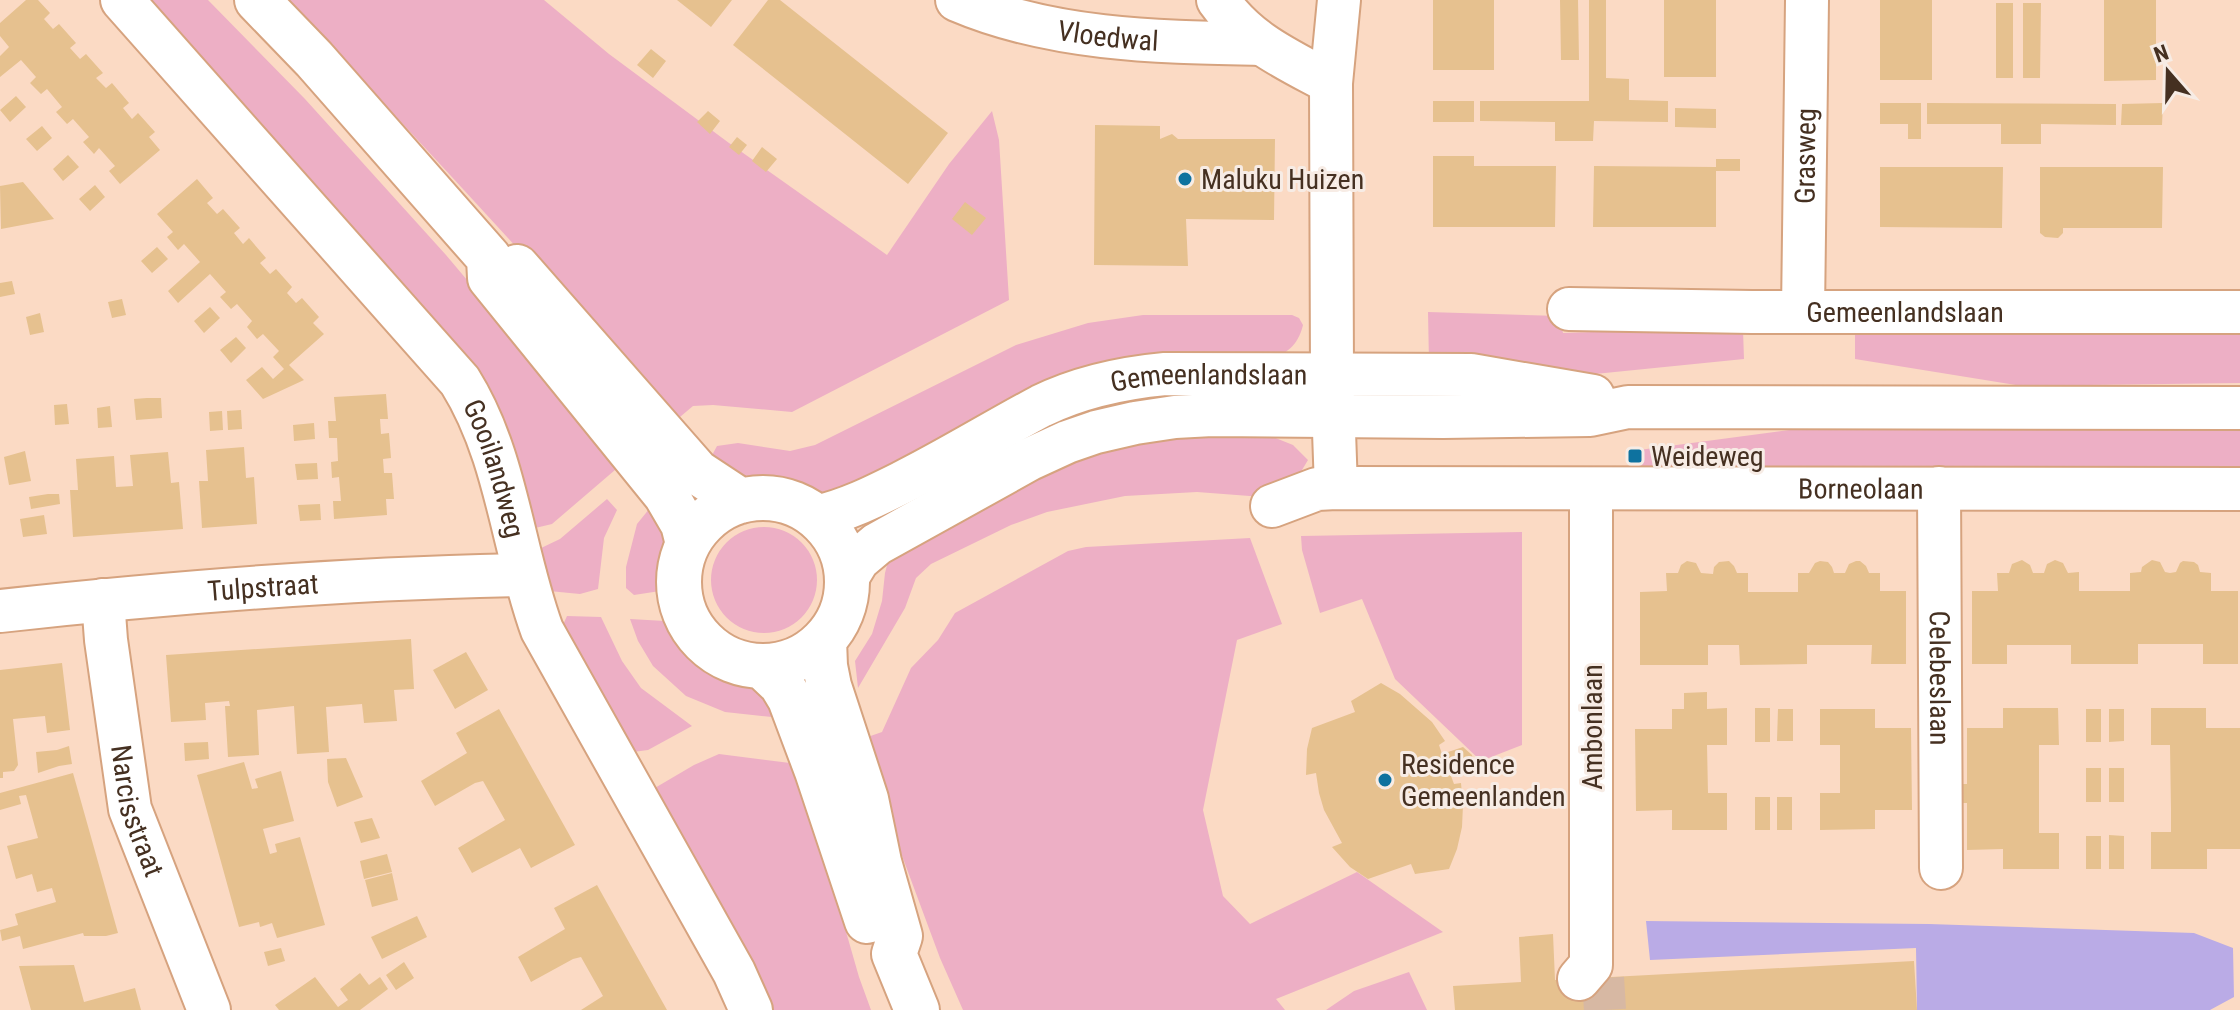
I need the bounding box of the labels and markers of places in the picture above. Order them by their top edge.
place label: Maluku Huizen [1201,163,1364,196]
marker: Maluku Huizen [1176,170,1194,188]
place label: Weideweg [1651,440,1764,473]
marker: Weideweg [1626,447,1644,465]
place label: Residence Gemeenlanden [1401,748,1566,813]
marker: Residence Gemeenlanden [1376,771,1394,789]

